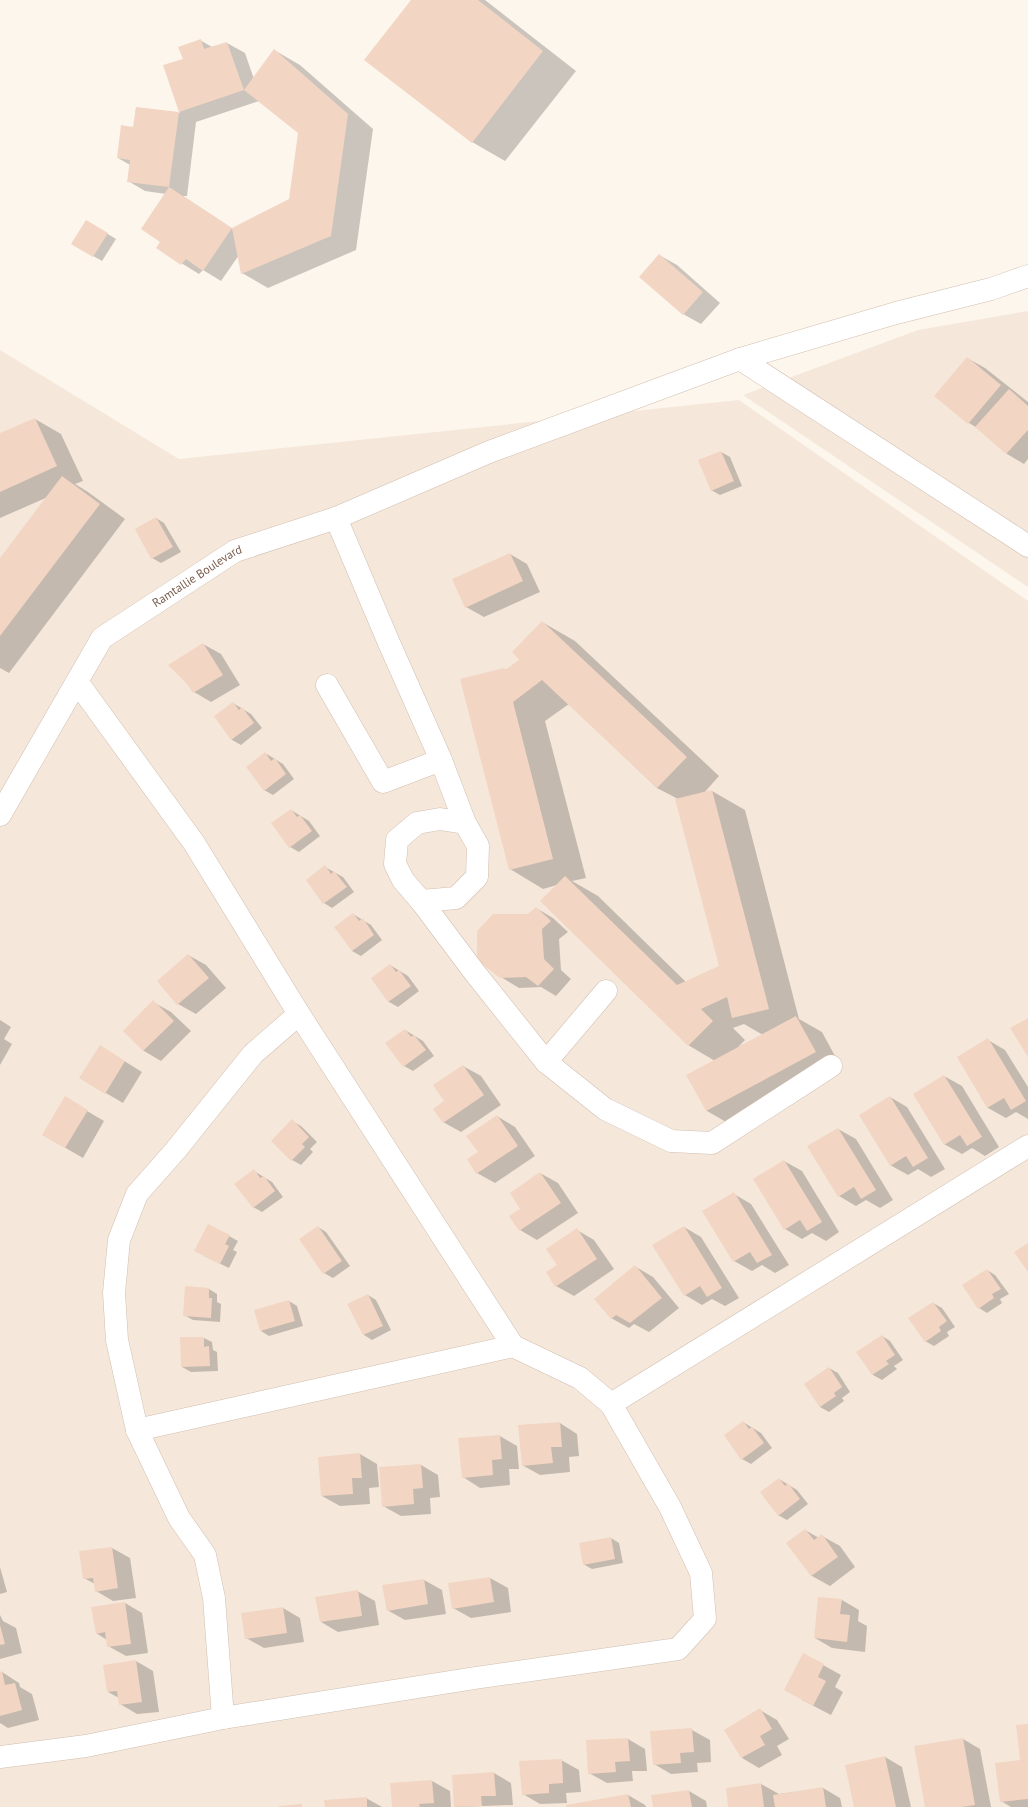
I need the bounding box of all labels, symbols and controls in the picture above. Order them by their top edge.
street label: Ramtallie Boulevard [149,541,244,610]

